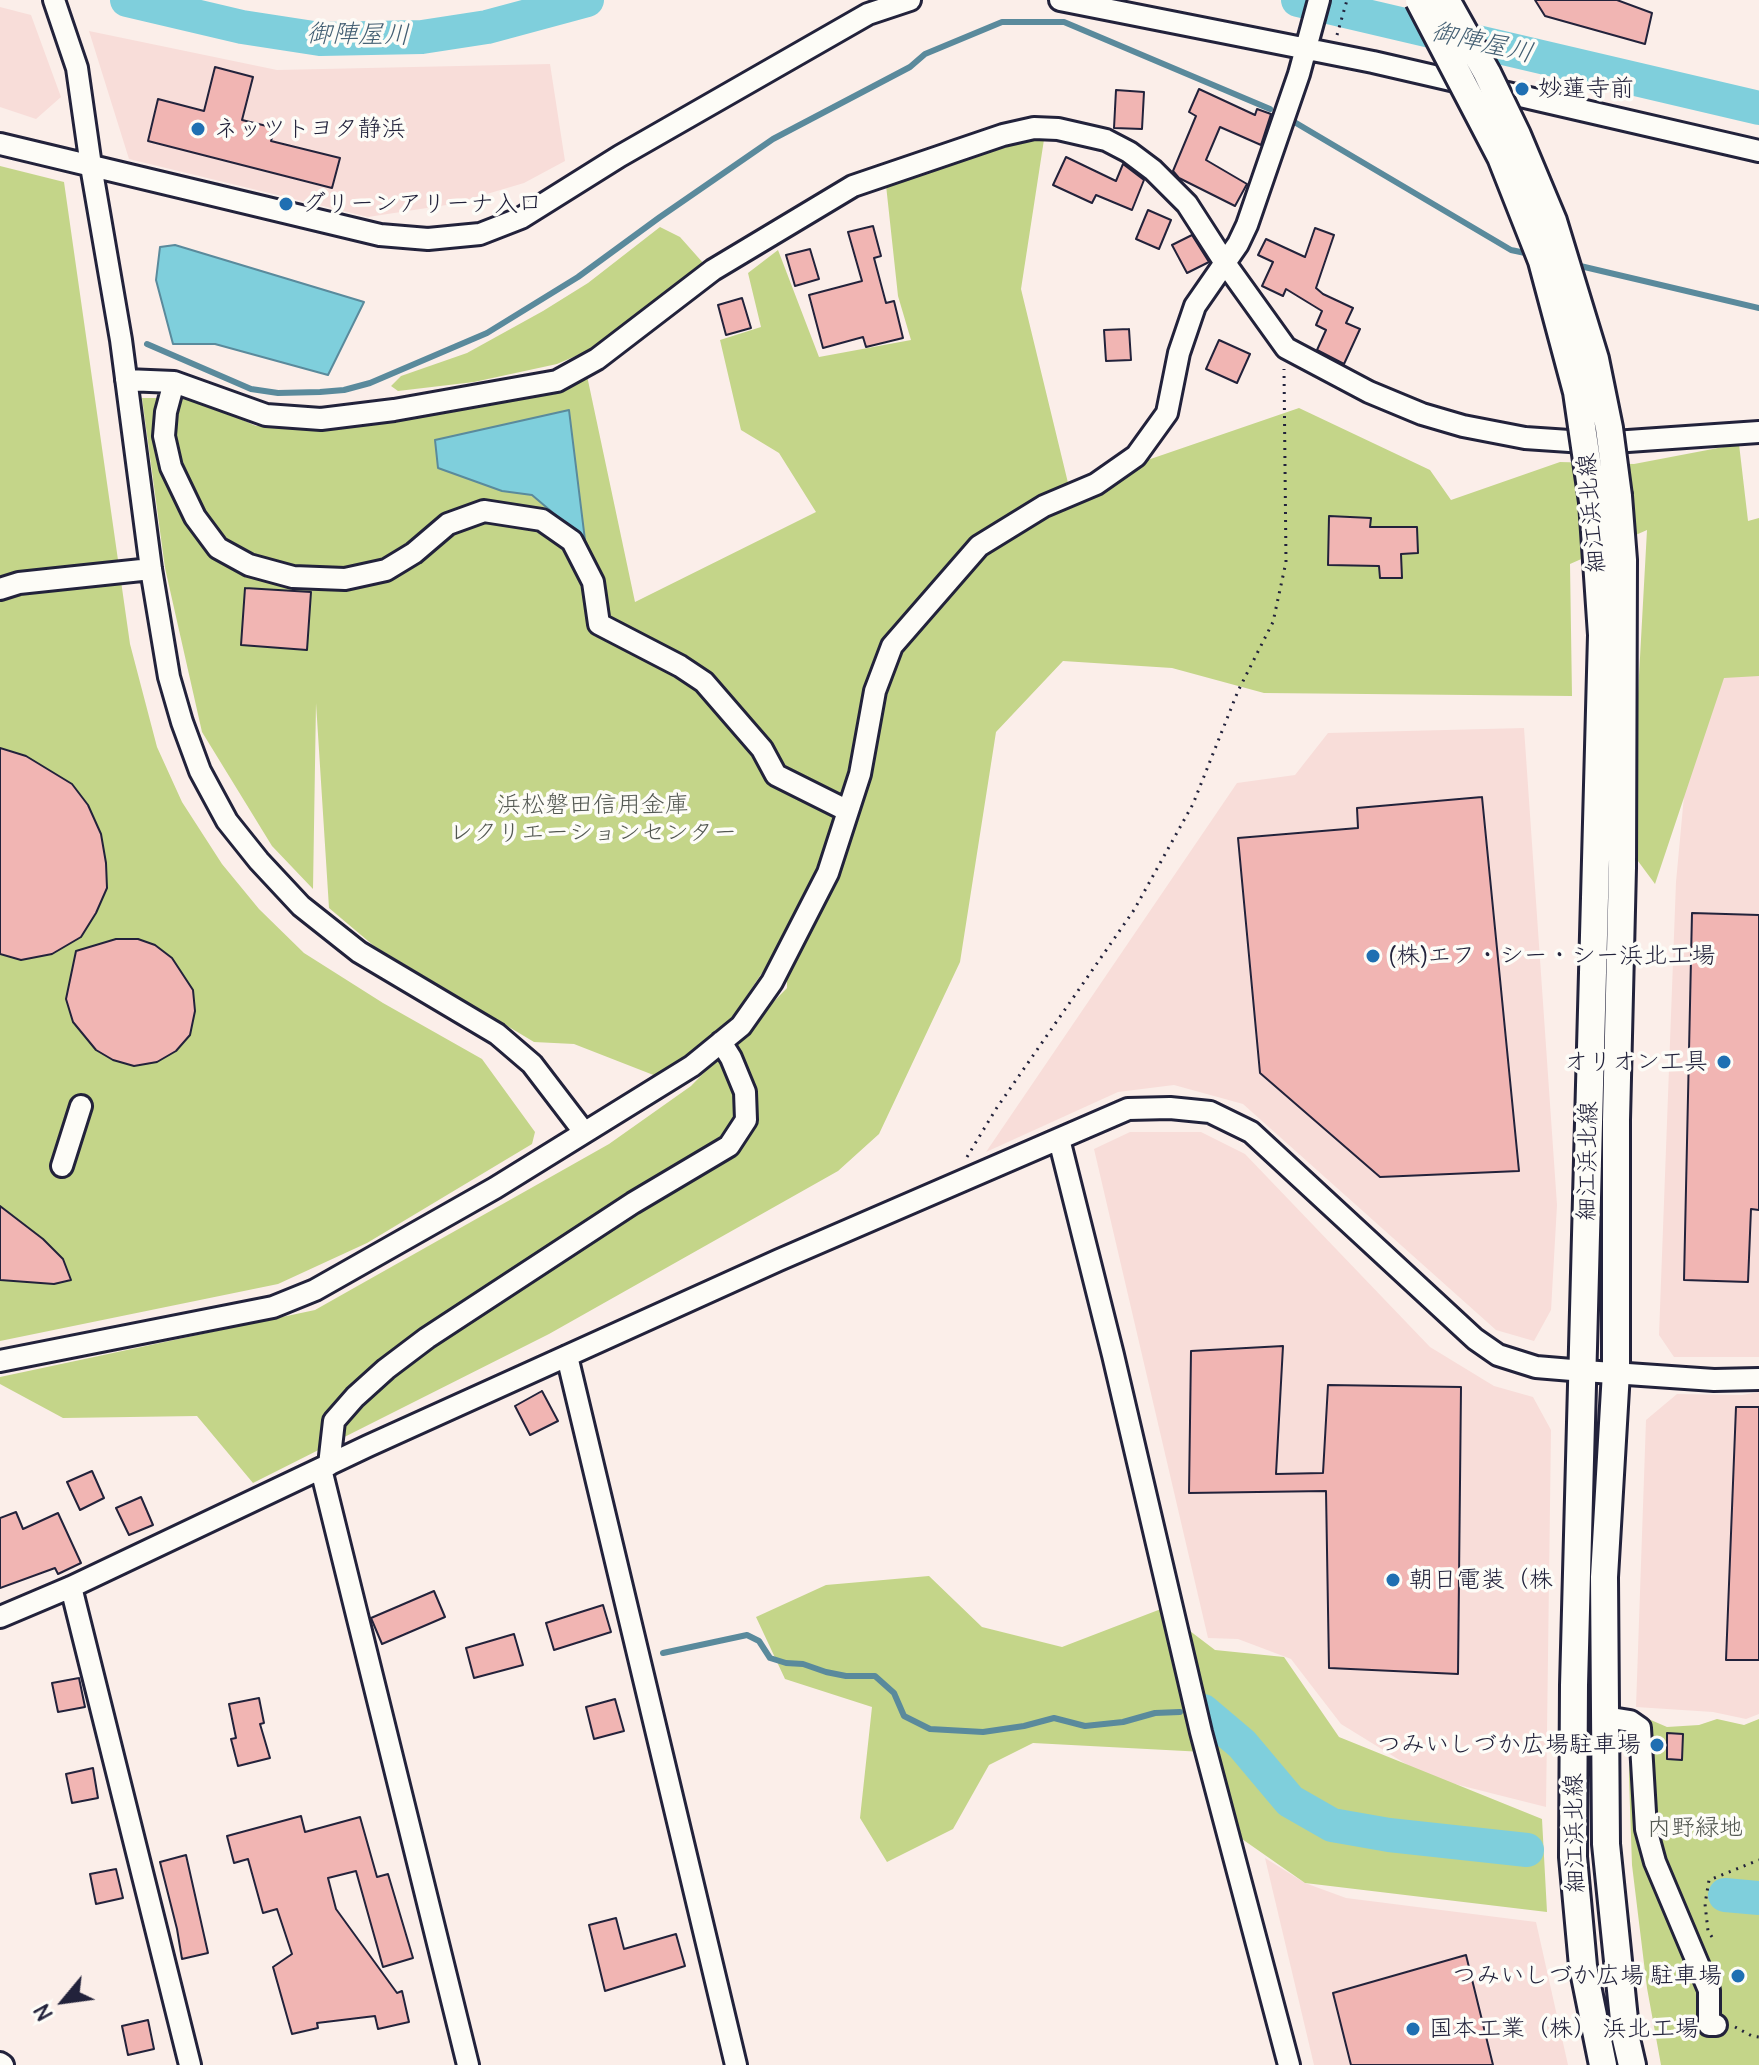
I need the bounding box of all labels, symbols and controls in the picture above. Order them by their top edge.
water label: 御陣屋川 [1428,16,1536,70]
water label: 御陣屋川 [306,18,410,52]
place label: 妙蓮寺前 [1538,75,1634,103]
marker: 妙蓮寺前 [1513,80,1531,98]
place label: ネッツトヨタ静浜 [214,115,406,143]
marker: ネッツトヨタ静浜 [189,120,207,138]
place label: グリーンアリーナ入口 [302,190,542,218]
marker: グリーンアリーナ入口 [277,195,295,213]
street label: 細江浜北線 [1572,452,1612,574]
park label: 浜松磐田信用金庫 レクリエーションセンター [449,791,737,847]
place label: (株)エフ・シー・シー浜北工場 [1389,942,1716,970]
marker: (株)エフ・シー・シー浜北工場 [1364,947,1382,965]
place label: オリオン工具 [1564,1048,1708,1076]
marker: オリオン工具 [1715,1053,1733,1071]
street label: 細江浜北線 [1573,1101,1603,1221]
place label: 朝日電装（株 [1409,1566,1553,1594]
marker: 朝日電装（株 [1384,1571,1402,1589]
place label: つみいしづか広場駐車場 [1377,1731,1641,1759]
marker: つみいしづか広場駐車場 [1648,1736,1666,1754]
street label: 細江浜北線 [1560,1773,1590,1893]
park label: 内野緑地 [1647,1814,1743,1842]
north arrow [24,1961,104,2041]
place label: つみいしづか広場 駐車場 [1452,1962,1722,1990]
marker: つみいしづか広場 駐車場 [1729,1967,1747,1985]
text: N [27,1999,59,2026]
place label: 国本工業（株） 浜北工場 [1429,2015,1699,2043]
marker: 国本工業（株） 浜北工場 [1404,2020,1422,2038]

